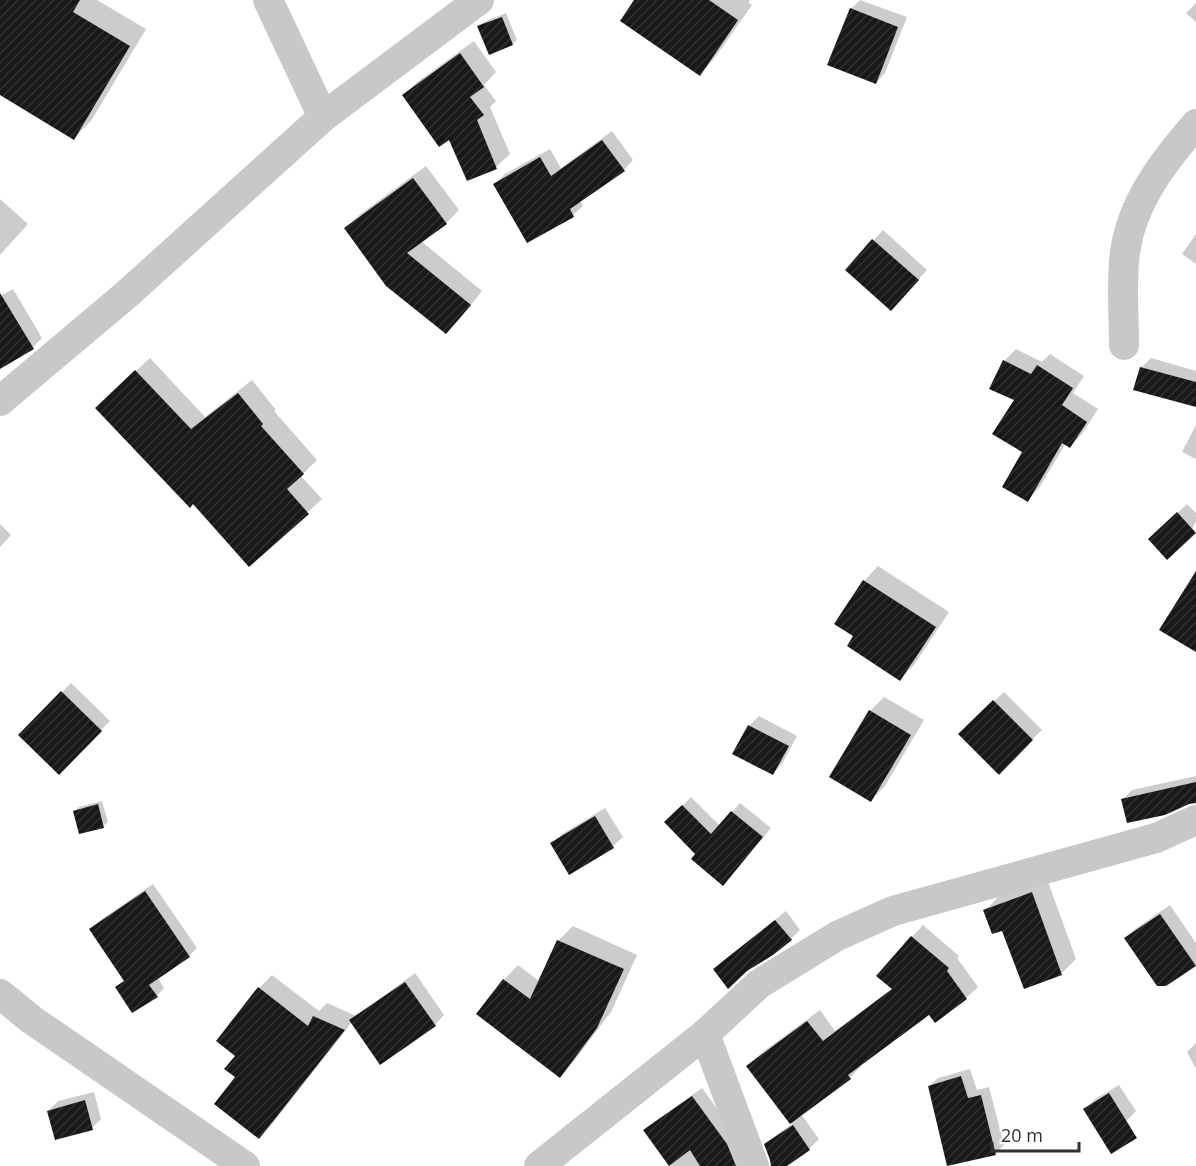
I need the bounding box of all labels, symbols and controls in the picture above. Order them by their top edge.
scale bar [992,1115,1079,1153]
text: 20 m [1001,1123,1043,1147]

